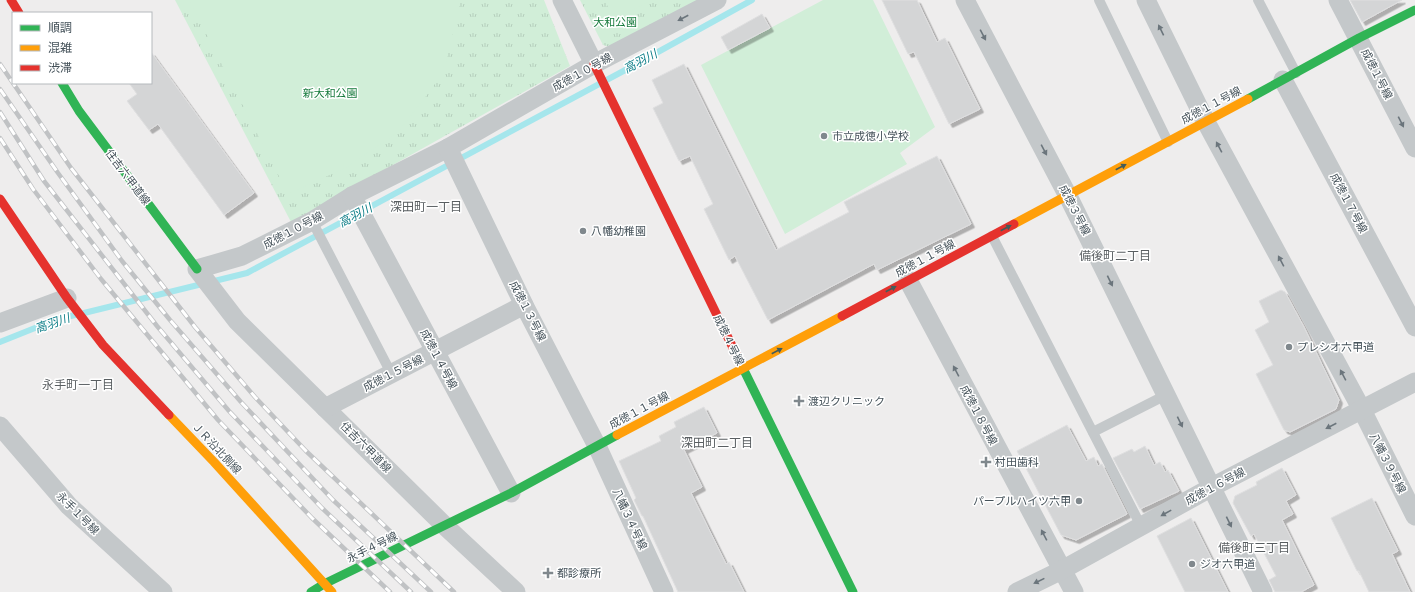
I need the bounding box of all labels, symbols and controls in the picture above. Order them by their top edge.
legend [12,12,152,84]
park label: 大和公園 [593,15,637,29]
one-way arrow [677,15,689,21]
text: 順調 [48,20,72,35]
one-way arrow [1158,25,1164,36]
one-way arrow [980,29,987,40]
text: 混雑 [48,40,72,55]
water label: 高羽川 [621,45,661,76]
street label: 成徳１号線 [1358,46,1396,102]
street label: 成徳１０号線 [550,50,614,94]
text: 渋滞 [48,60,72,75]
street label: 成徳１１号線 [1179,83,1243,127]
park label: 新大和公園 [303,86,358,100]
one-way arrow [1398,116,1405,127]
place label: 市立成徳小学校 [832,129,909,143]
marker: 市立成徳小学校 [819,131,829,141]
one-way arrow [1216,141,1223,152]
one-way arrow [1040,144,1047,156]
street label: 住吉六甲道線 [103,146,153,208]
one-way arrow [1115,164,1127,170]
street label: 成徳１７号線 [1327,171,1371,235]
street label: 成徳３号線 [1056,182,1094,238]
water label: 高羽川 [336,199,376,230]
district label: 深田町一丁目 [390,199,462,214]
street label: 成徳１０号線 [261,208,325,252]
place label: 八幡幼稚園 [591,224,646,238]
one-way arrow [1000,225,1012,231]
marker: 八幡幼稚園 [578,226,588,236]
street label: 成徳１１号線 [893,236,957,280]
district label: 備後町二丁目 [1079,248,1151,263]
one-way arrow [1278,255,1285,267]
one-way arrow [1107,275,1113,286]
street label: 成徳１３号線 [507,278,549,344]
one-way arrow [886,286,897,292]
water label: 高羽川 [33,309,73,336]
street label: 成徳４号線 [711,312,747,368]
street label: 成徳１４号線 [417,327,461,391]
place label: プレシオ六甲道 [1297,340,1374,354]
marker: プレシオ六甲道 [1284,342,1294,352]
one-way arrow [771,347,783,354]
street label: 成徳１５号線 [360,352,426,394]
one-way arrow [953,366,959,377]
one-way arrow [1340,369,1346,381]
district label: 永手町一丁目 [42,377,114,392]
street label: 成徳１８号線 [957,383,1001,447]
street label: 成徳１１号線 [607,388,671,432]
place label: 渡辺クリニック [808,394,885,408]
marker: 渡辺クリニック [793,395,805,407]
one-way arrow [1177,417,1183,428]
street label: ＪＲ沿北側線 [189,419,245,477]
street label: 住吉六甲道線 [338,419,394,475]
one-way arrow [1325,422,1336,429]
street label: 八幡３９号線 [1367,430,1409,496]
district label: 深田町二丁目 [681,435,753,450]
place label: 村田歯科 [995,455,1039,469]
marker: 村田歯科 [980,456,992,468]
street label: 成徳１６号線 [1183,464,1247,508]
street label: 八幡３４号線 [610,486,650,552]
street label: 永手１号線 [54,489,102,537]
place label: パープルハイツ六甲 [973,494,1071,508]
marker: パープルハイツ六甲 [1074,496,1084,506]
one-way arrow [1160,509,1172,516]
one-way arrow [1226,517,1232,528]
street label: 永手４号線 [344,529,400,565]
one-way arrow [1041,530,1047,541]
district label: 備後町三丁目 [1218,540,1290,555]
place label: ジオ六甲道 [1200,557,1255,571]
marker: ジオ六甲道 [1187,559,1197,569]
place label: 都診療所 [557,566,602,580]
marker: 都診療所 [542,567,554,579]
one-way arrow [1034,578,1045,584]

